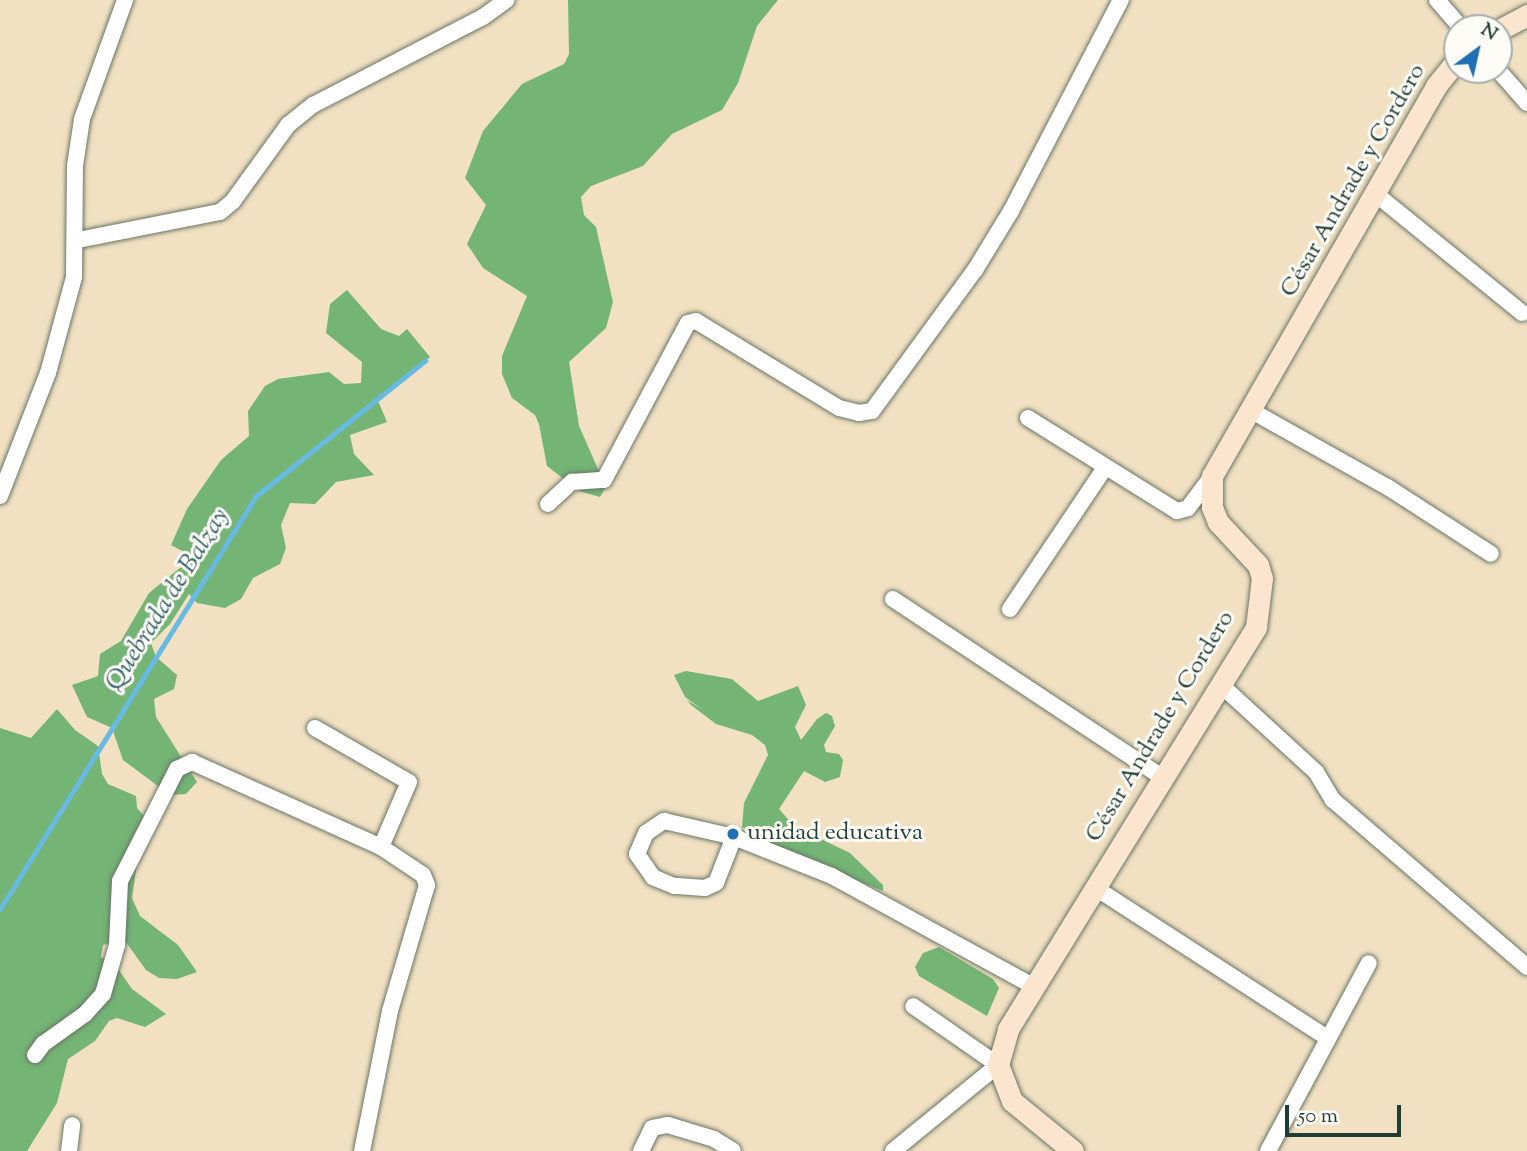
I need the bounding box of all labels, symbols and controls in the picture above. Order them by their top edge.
north arrow [1443,14,1513,84]
text: N [1475,17,1502,48]
street label: César Andrade y Cordero [1275,59,1433,303]
water label: Quebrada de Balzay [99,503,237,697]
street label: César Andrade y Cordero [1080,606,1242,848]
place label: unidad educativa [747,820,923,848]
marker: unidad educativa [725,826,741,842]
scale bar [1289,1092,1404,1136]
text: 50 m [1298,1102,1338,1132]

